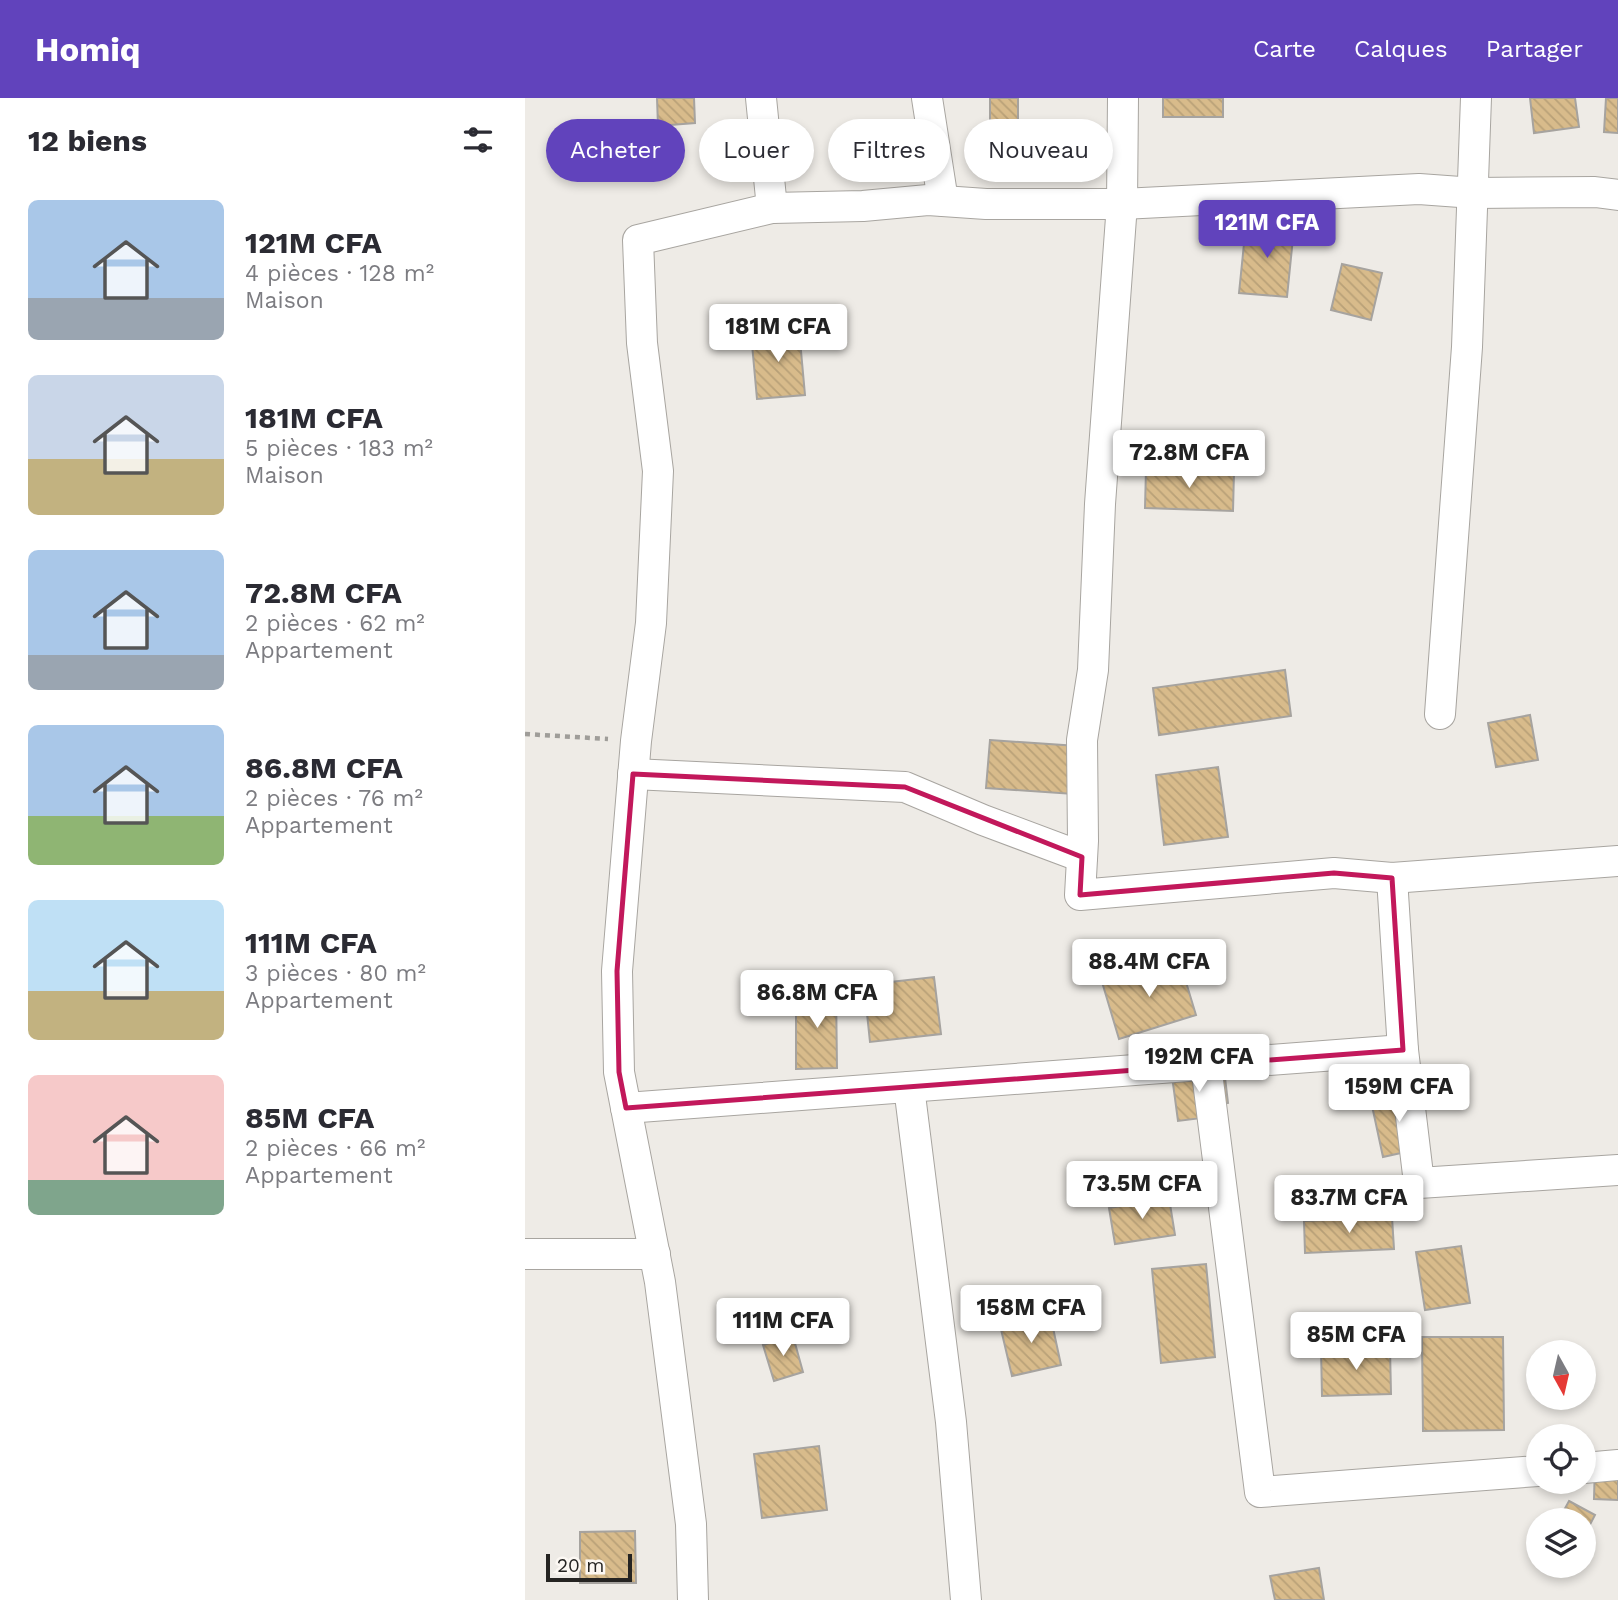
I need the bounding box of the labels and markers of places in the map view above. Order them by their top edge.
pin: 121M CFA [1195,200,1339,260]
pin: 181M CFA [706,304,850,364]
pin: 72.8M CFA [1109,430,1269,490]
pin: 88.4M CFA [1069,940,1229,999]
pin: 86.8M CFA [737,970,897,1030]
pin: 192M CFA [1127,1034,1271,1094]
pin: 159M CFA [1327,1065,1471,1124]
pin: 73.5M CFA [1062,1162,1222,1221]
pin: 83.7M CFA [1269,1176,1429,1235]
pin: 158M CFA [959,1286,1103,1345]
pin: 111M CFA [711,1298,855,1358]
pin: 85M CFA [1291,1312,1421,1372]

